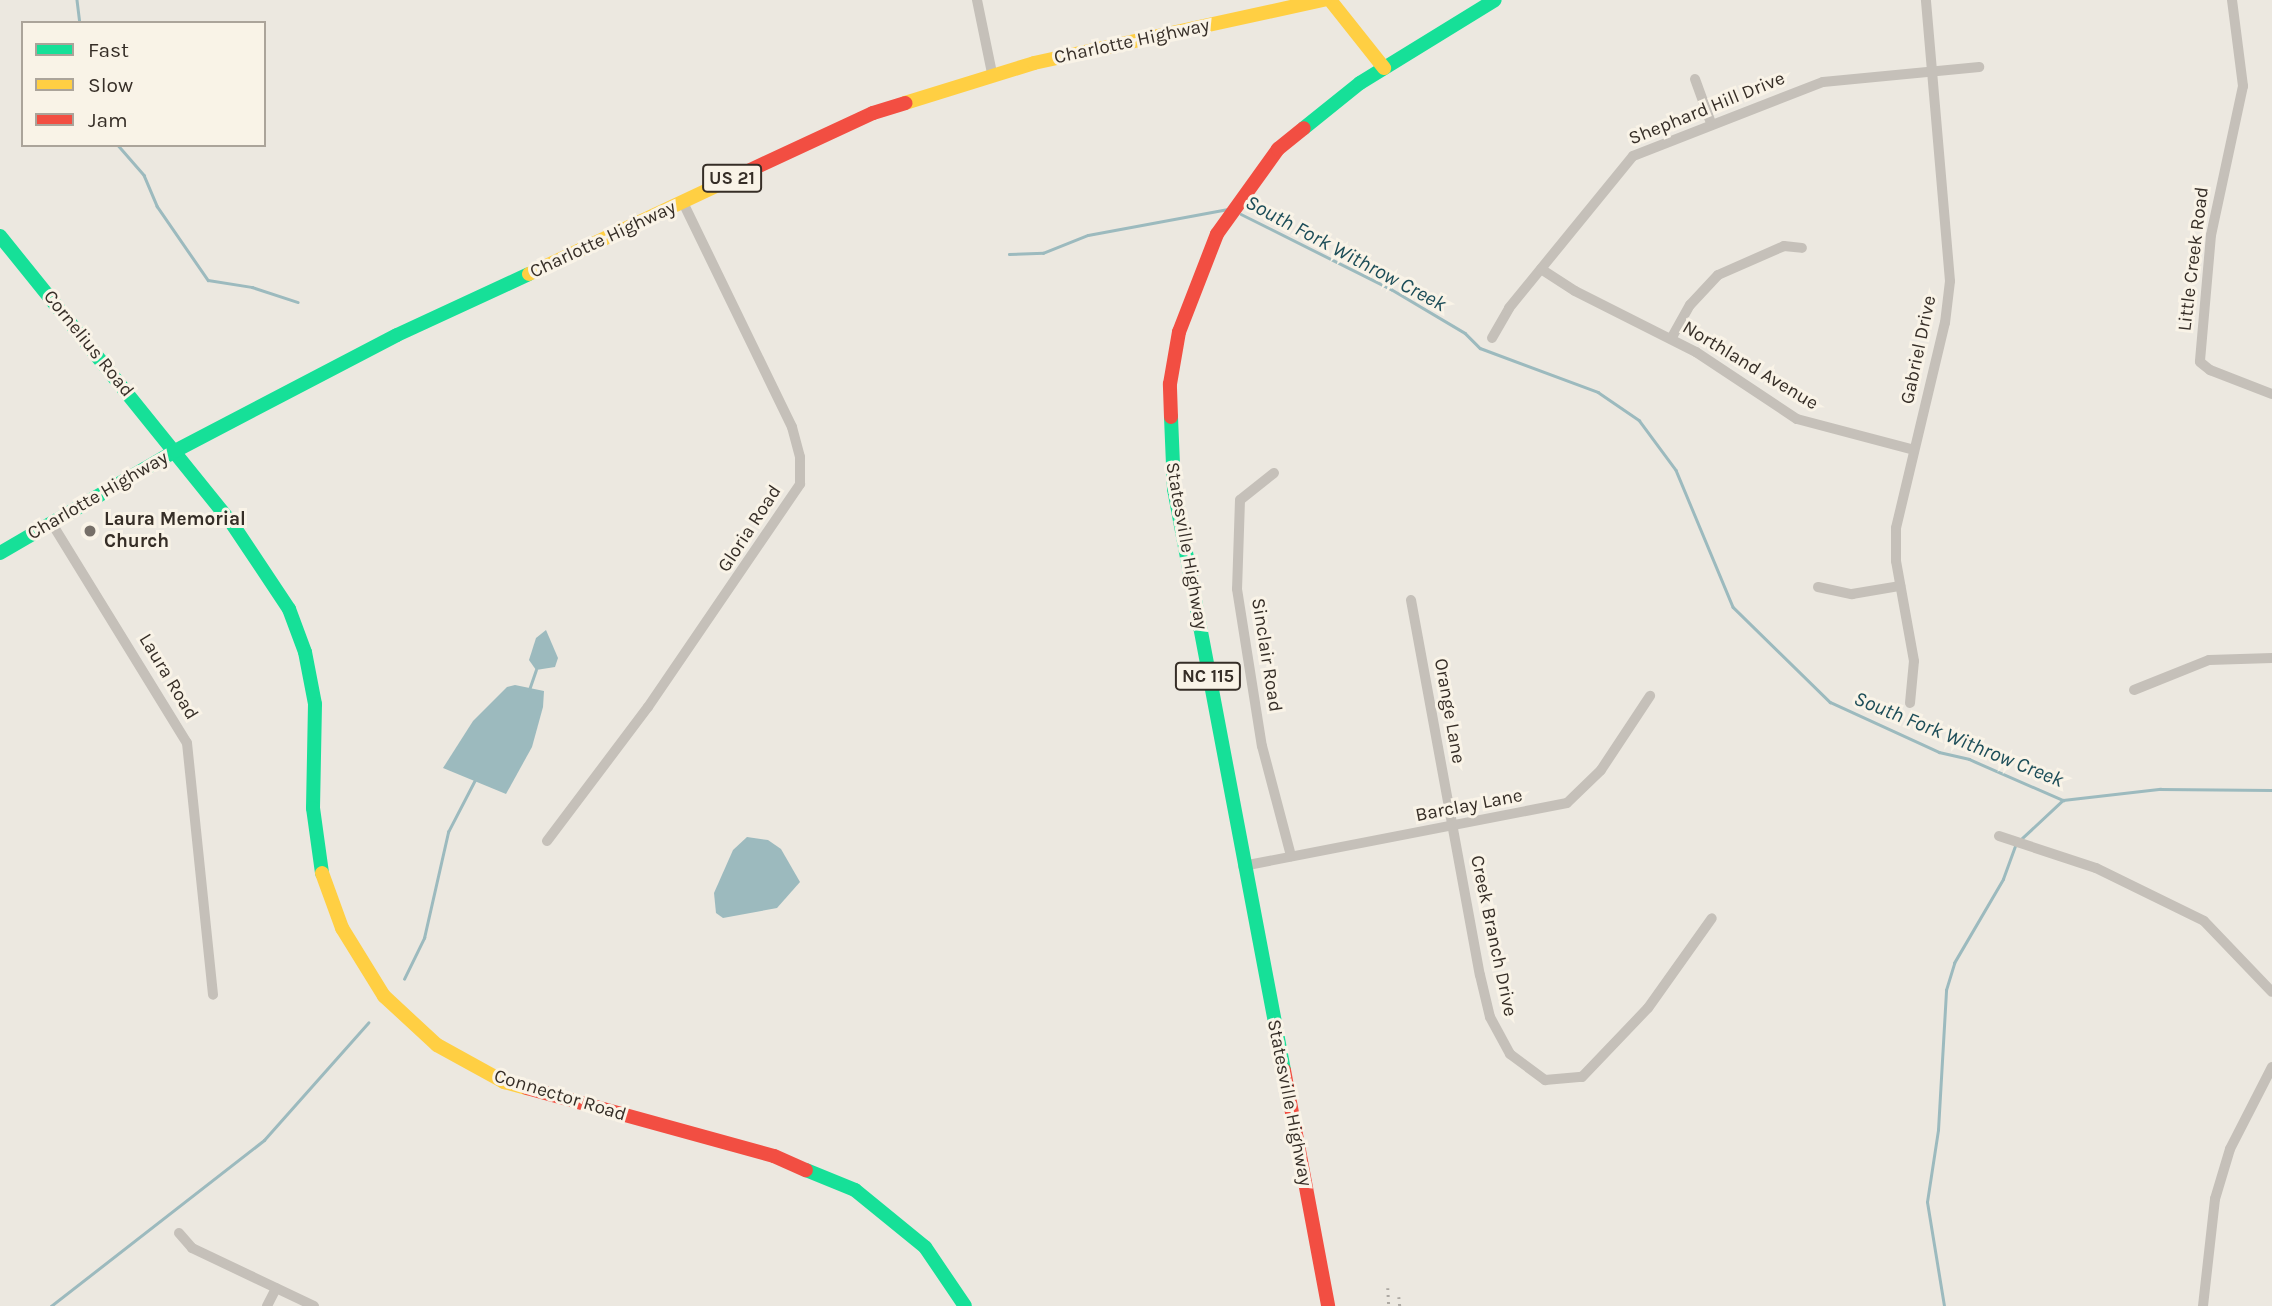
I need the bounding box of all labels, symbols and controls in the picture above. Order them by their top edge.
street label: Charlotte Highway [1052,14,1212,70]
legend [21,21,266,147]
text: Fast [88,38,129,62]
street label: Shephard Hill Drive [1626,67,1788,151]
text: Slow [88,73,133,97]
text: Jam [88,108,128,132]
road number: US 21 [700,163,764,192]
street label: Little Creek Road [2174,185,2214,333]
water label: South Fork Withrow Creek [1241,189,1451,317]
street label: Charlotte Highway [526,196,680,284]
street label: Cornelius Road [38,286,138,402]
street label: Gabriel Drive [1896,294,1942,406]
street label: Northland Avenue [1678,316,1822,416]
street label: Charlotte Highway [24,447,172,545]
street label: Statesville Highway [1160,460,1212,632]
street label: Gloria Road [713,481,787,577]
place label: Laura Memorial Church [104,509,246,553]
marker: Laura Memorial Church [82,523,98,539]
street label: Sinclair Road [1246,596,1286,714]
street label: Laura Road [133,630,203,724]
street label: Orange Lane [1429,657,1469,765]
road number: NC 115 [1175,662,1241,690]
water label: South Fork Withrow Creek [1850,685,2068,793]
street label: Barclay Lane [1414,784,1524,828]
street label: Creek Branch Drive [1465,853,1521,1019]
street label: Statesville Highway [1262,1018,1316,1188]
street label: Connector Road [491,1065,629,1127]

